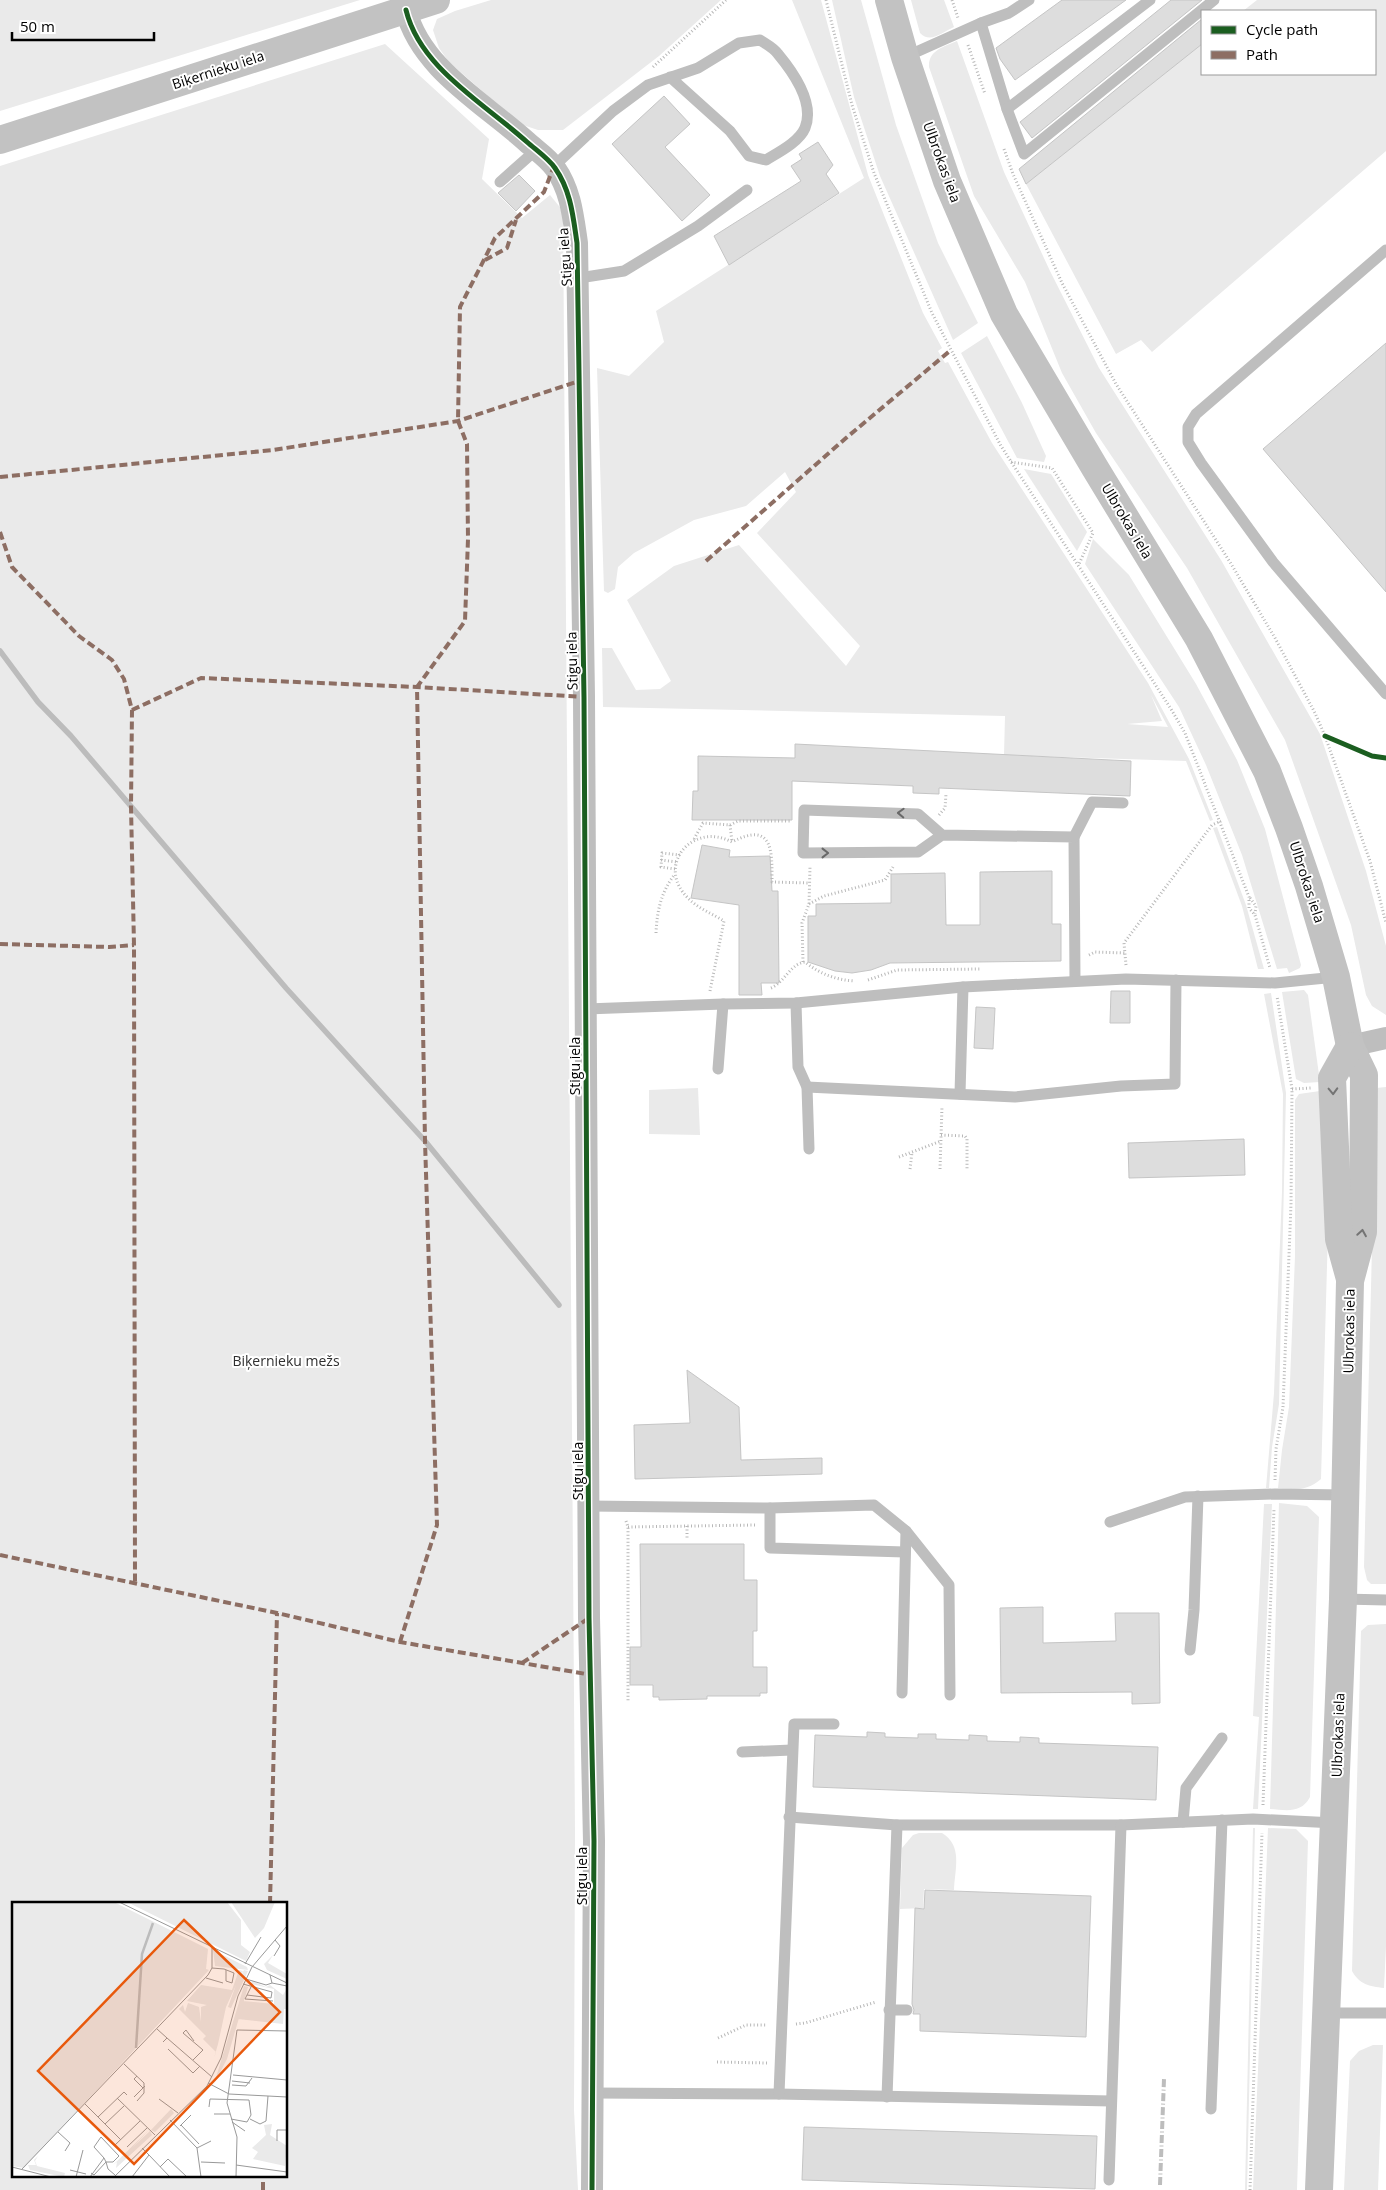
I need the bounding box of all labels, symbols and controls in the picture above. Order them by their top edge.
scale bar [12,10,155,42]
legend [1201,10,1376,75]
text: 50 m [20,16,55,36]
text: Cycle path [1246,19,1318,39]
text: Path [1246,44,1278,64]
street label: Biķernieku iela [169,46,266,93]
street label: Ulbrokas iela [919,119,966,205]
street label: Stigu iela [553,227,576,287]
street label: Ulbrokas iela [1097,480,1157,562]
street label: Stigu iela [561,631,582,691]
one-way arrow [897,808,905,819]
street label: Ulbrokas iela [1285,839,1330,925]
one-way arrow [822,848,830,858]
street label: Stigu iela [565,1037,584,1095]
one-way arrow [1327,1087,1338,1095]
one-way arrow [1356,1229,1366,1238]
street label: Ulbrokas iela [1338,1289,1359,1373]
park label: Biķernieku mežs [232,1351,340,1370]
street label: Stigu iela [568,1442,587,1500]
street label: Ulbrokas iela [1327,1692,1348,1778]
street label: Stigu iela [572,1847,591,1905]
inset map [12,1902,288,2178]

